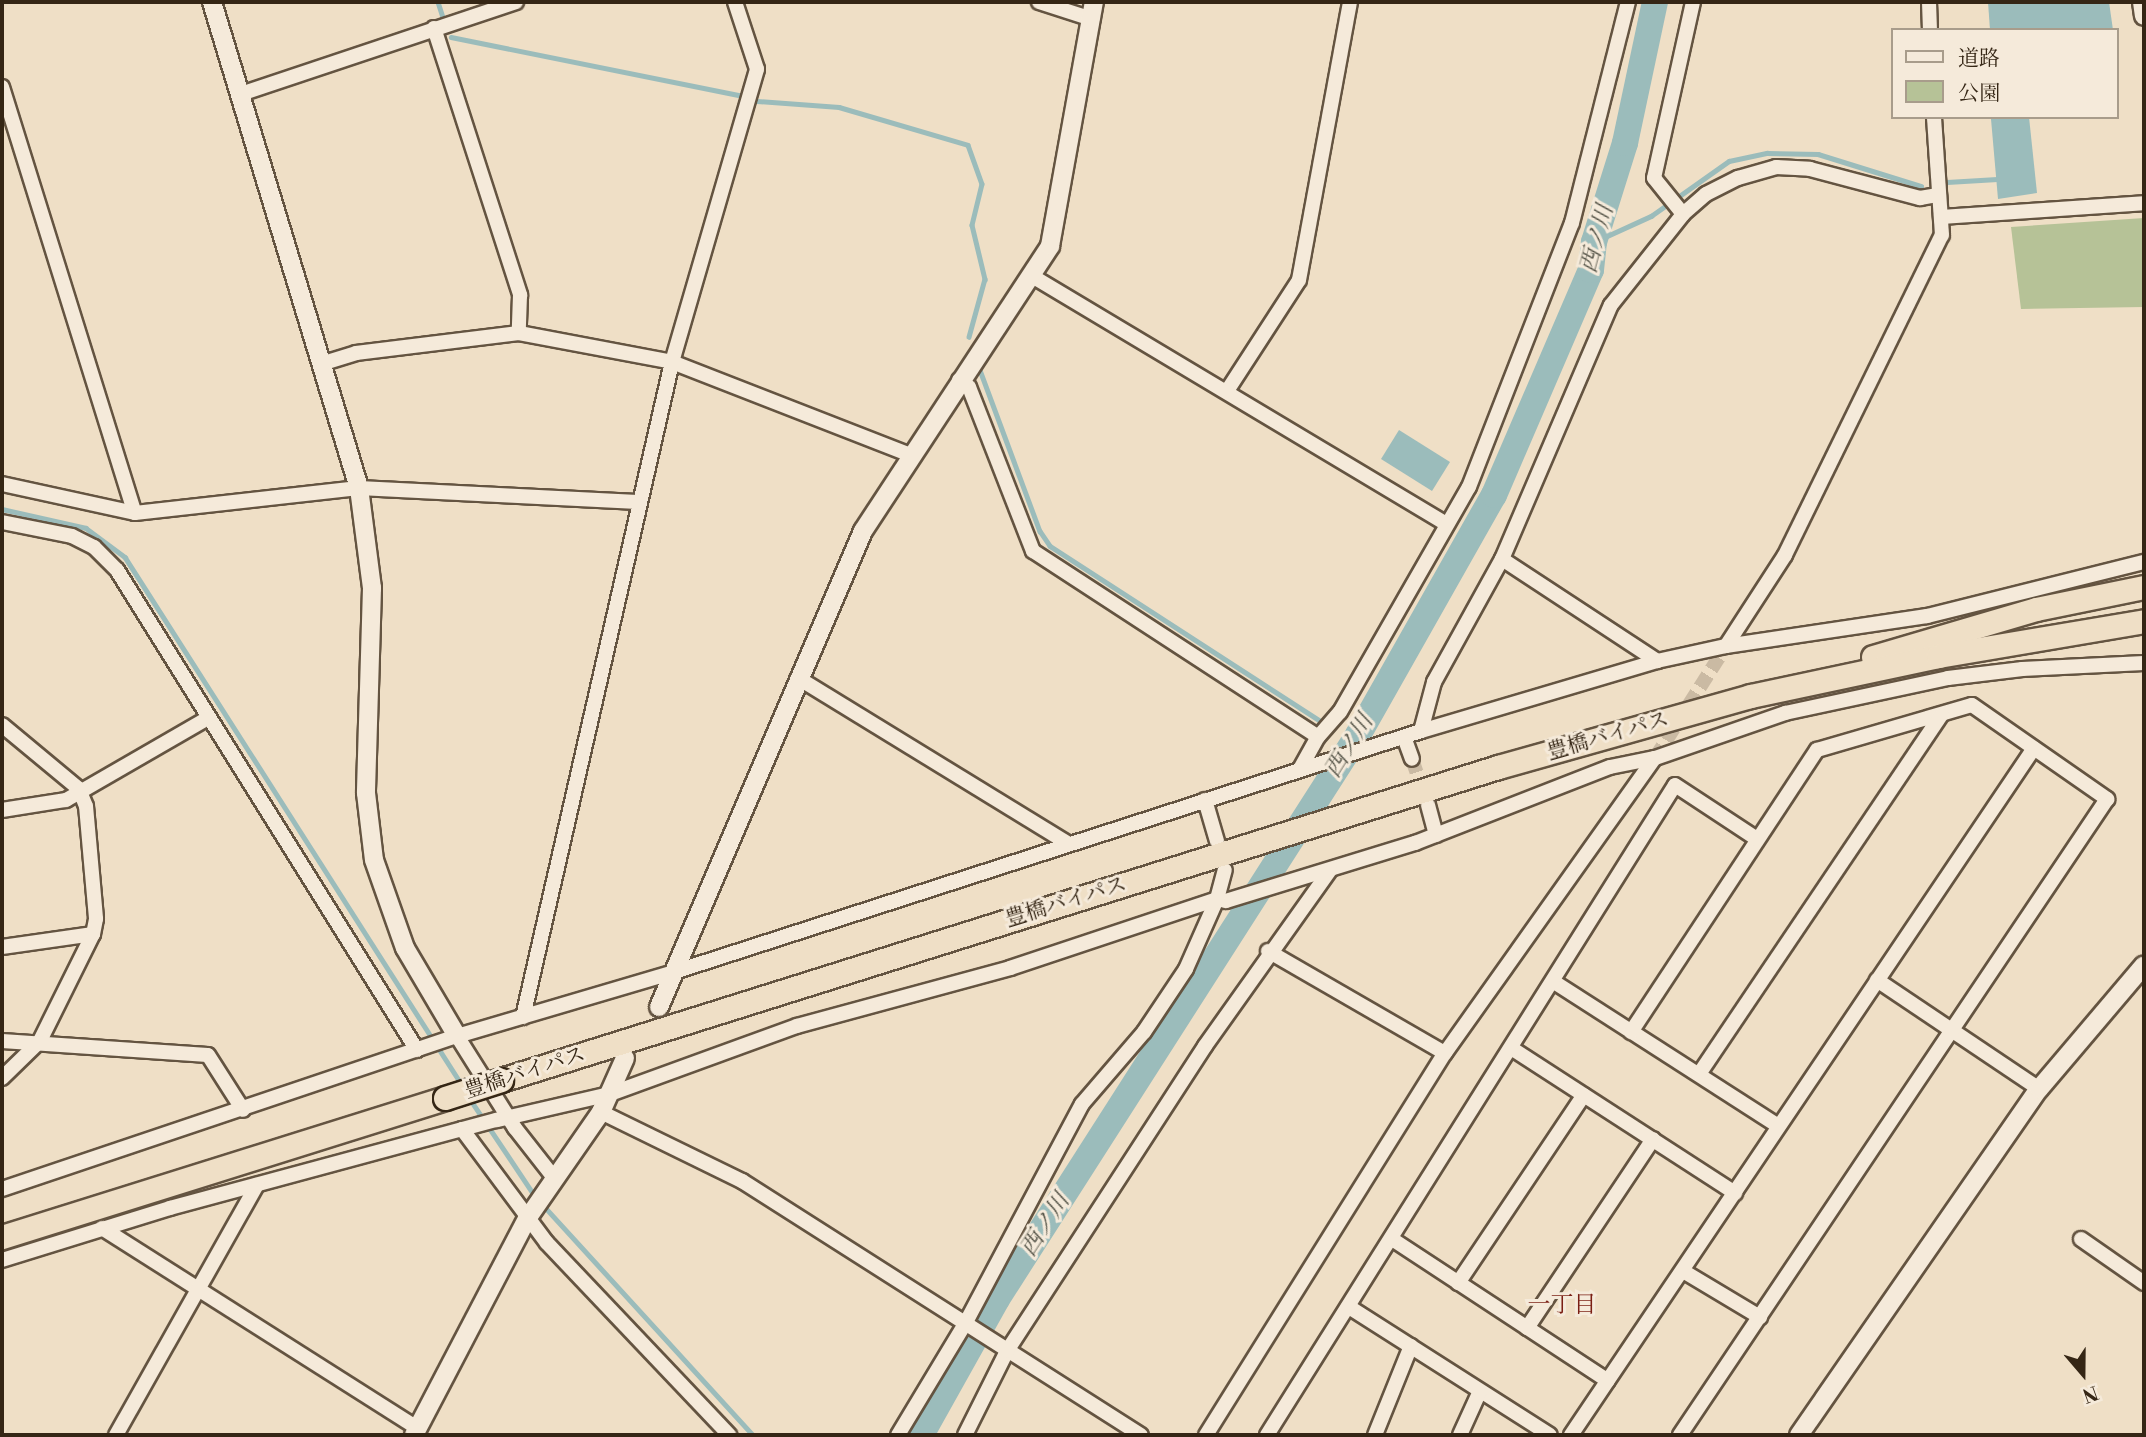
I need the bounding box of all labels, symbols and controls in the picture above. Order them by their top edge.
legend [1890,28,2118,119]
text: 道路 [1958,46,2000,72]
text: 公園 [1958,81,2000,107]
water label: 西ノ川 [1575,202,1619,276]
street label: 豊橋バイパス [1544,707,1672,765]
water label: 西ノ川 [1319,709,1379,783]
street label: 豊橋バイパス [1002,872,1130,932]
street label: 豊橋バイパス [461,1042,589,1104]
water label: 西ノ川 [1015,1189,1075,1261]
district label: 一丁目 [1528,1291,1596,1319]
north arrow [2048,1339,2118,1409]
text: N [2079,1380,2101,1408]

